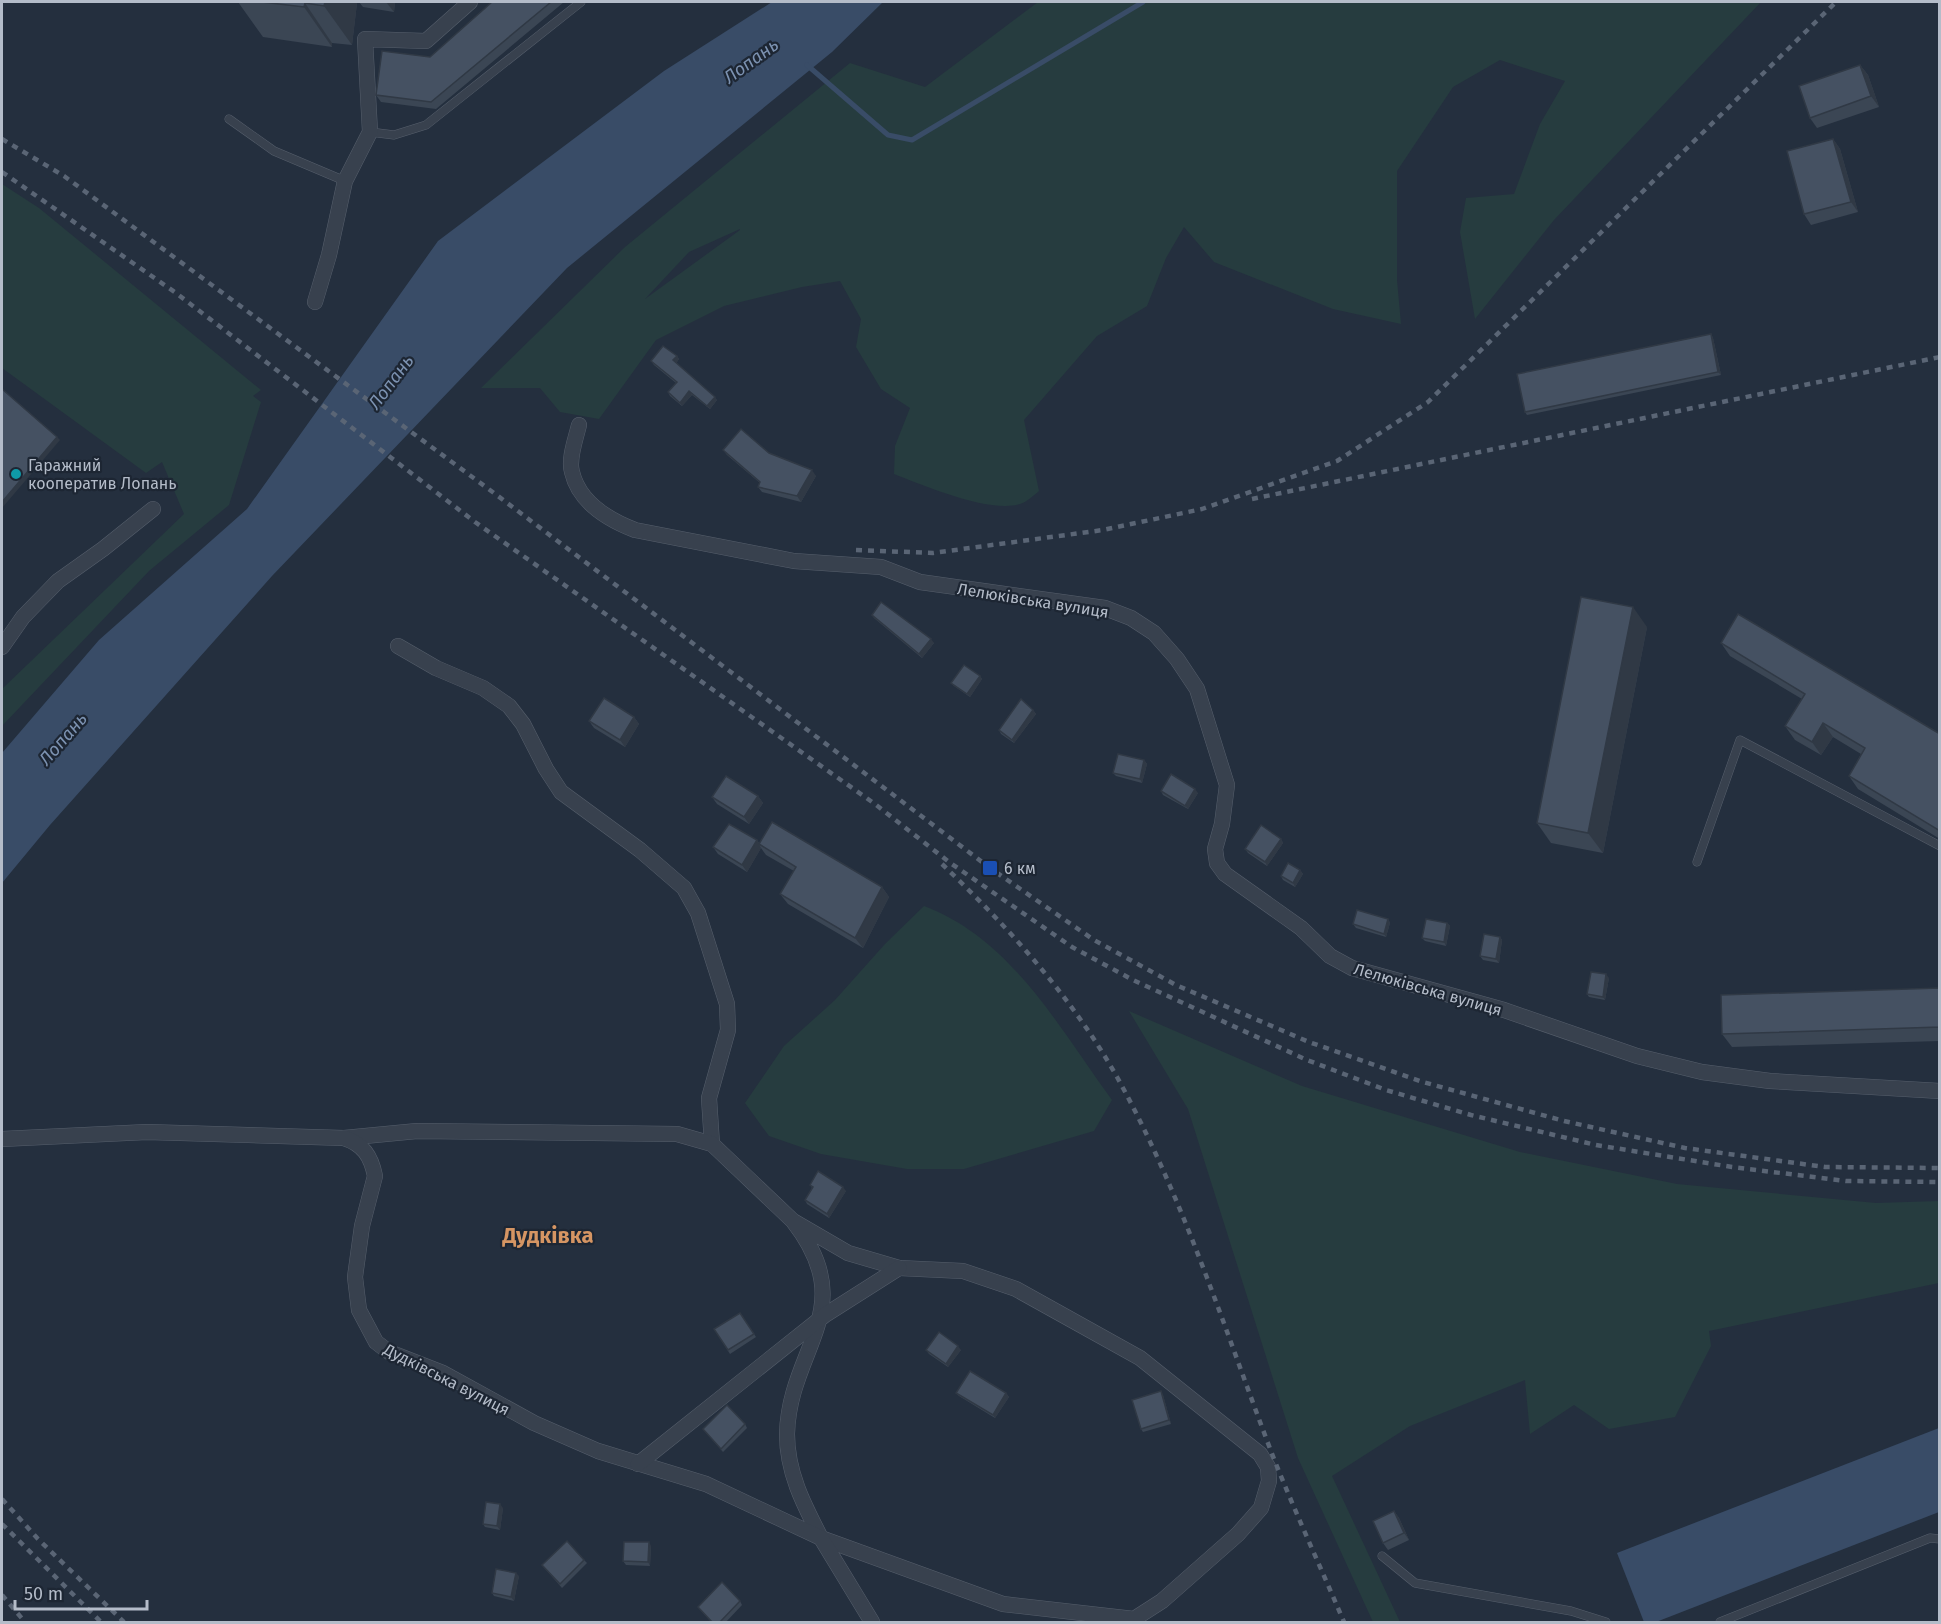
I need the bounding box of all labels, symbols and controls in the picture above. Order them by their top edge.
water label: Лопань [718,34,783,89]
water label: Лопань [363,350,419,414]
place label: Гаражний кооператив Лопань [28,456,177,493]
marker: Гаражний кооператив Лопань [9,467,23,481]
street label: Лелюківська вулиця [956,579,1110,622]
water label: Лопань [33,708,92,771]
marker: 6 км [981,859,999,877]
place label: 6 км [1004,859,1036,878]
street label: Лелюківська вулиця [1352,959,1504,1020]
district label: Дудківка [501,1222,594,1249]
street label: Дудківська вулиця [380,1339,513,1419]
scale bar [15,1573,147,1611]
text: 50 m [24,1583,63,1605]

